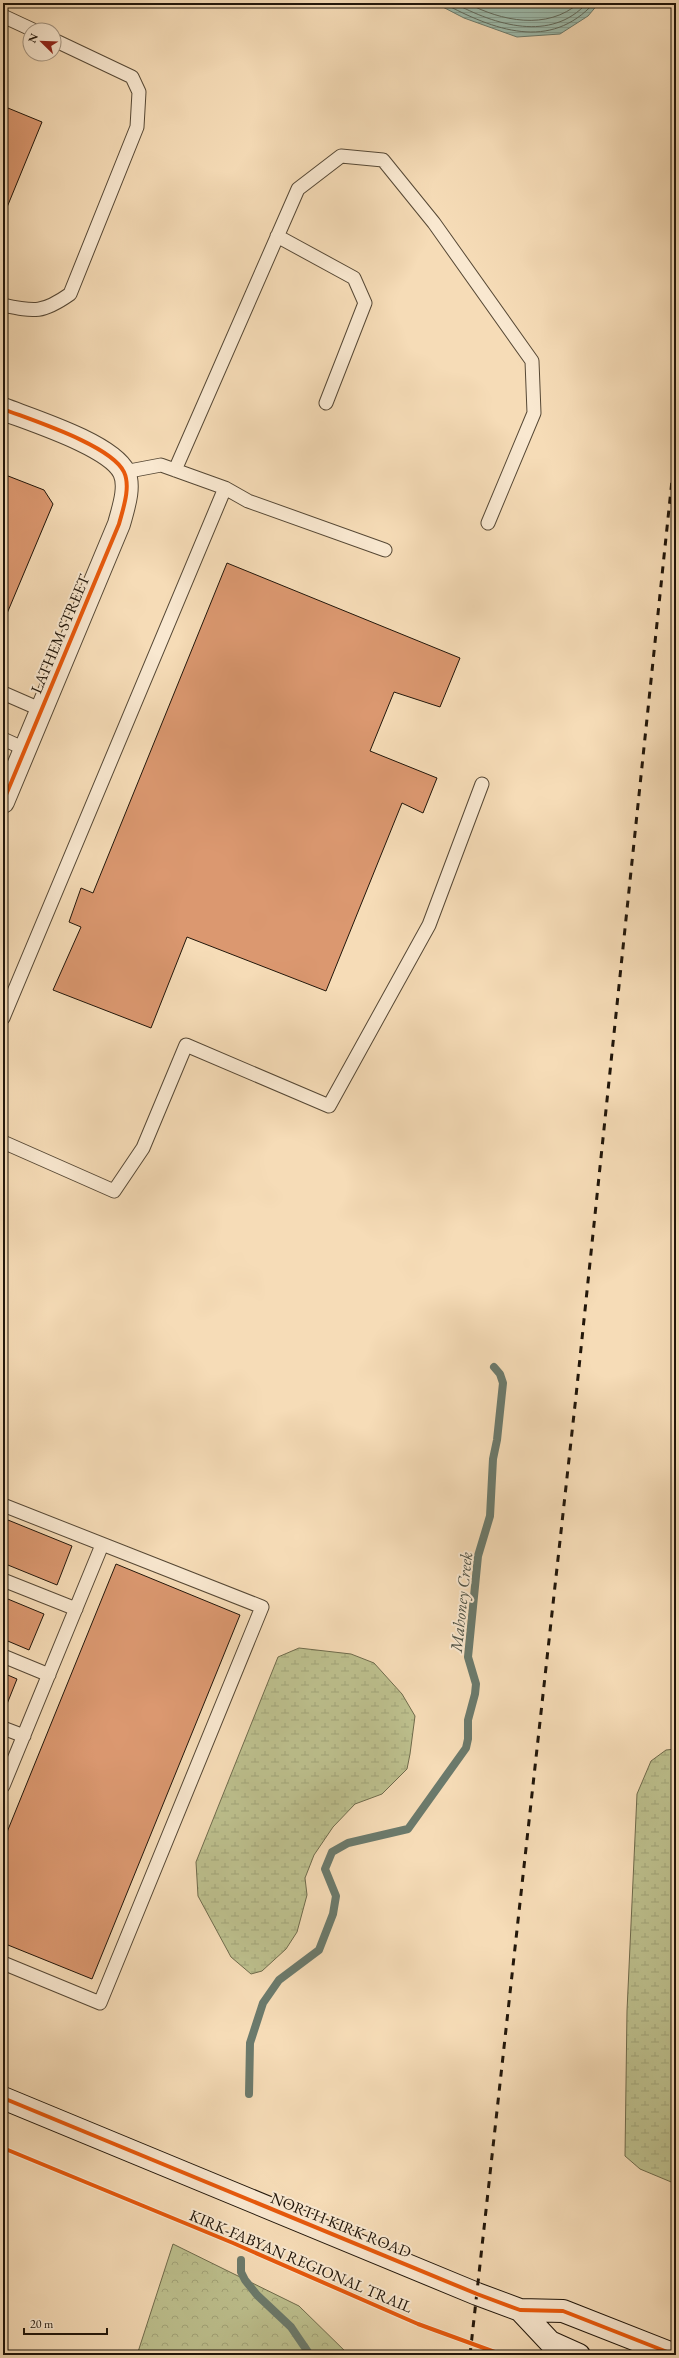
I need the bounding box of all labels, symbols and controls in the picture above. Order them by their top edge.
north arrow [22,22,62,62]
text: N [25,31,41,45]
street label: LATHEM STREET [25,571,95,697]
water label: Mahoney Creek [445,1551,477,1654]
street label: NORTH KIRK ROAD [268,2187,414,2263]
street label: KIRK-FABYAN REGIONAL TRAIL [186,2204,416,2318]
scale bar [24,2310,107,2336]
text: 20 m [30,2316,54,2332]

